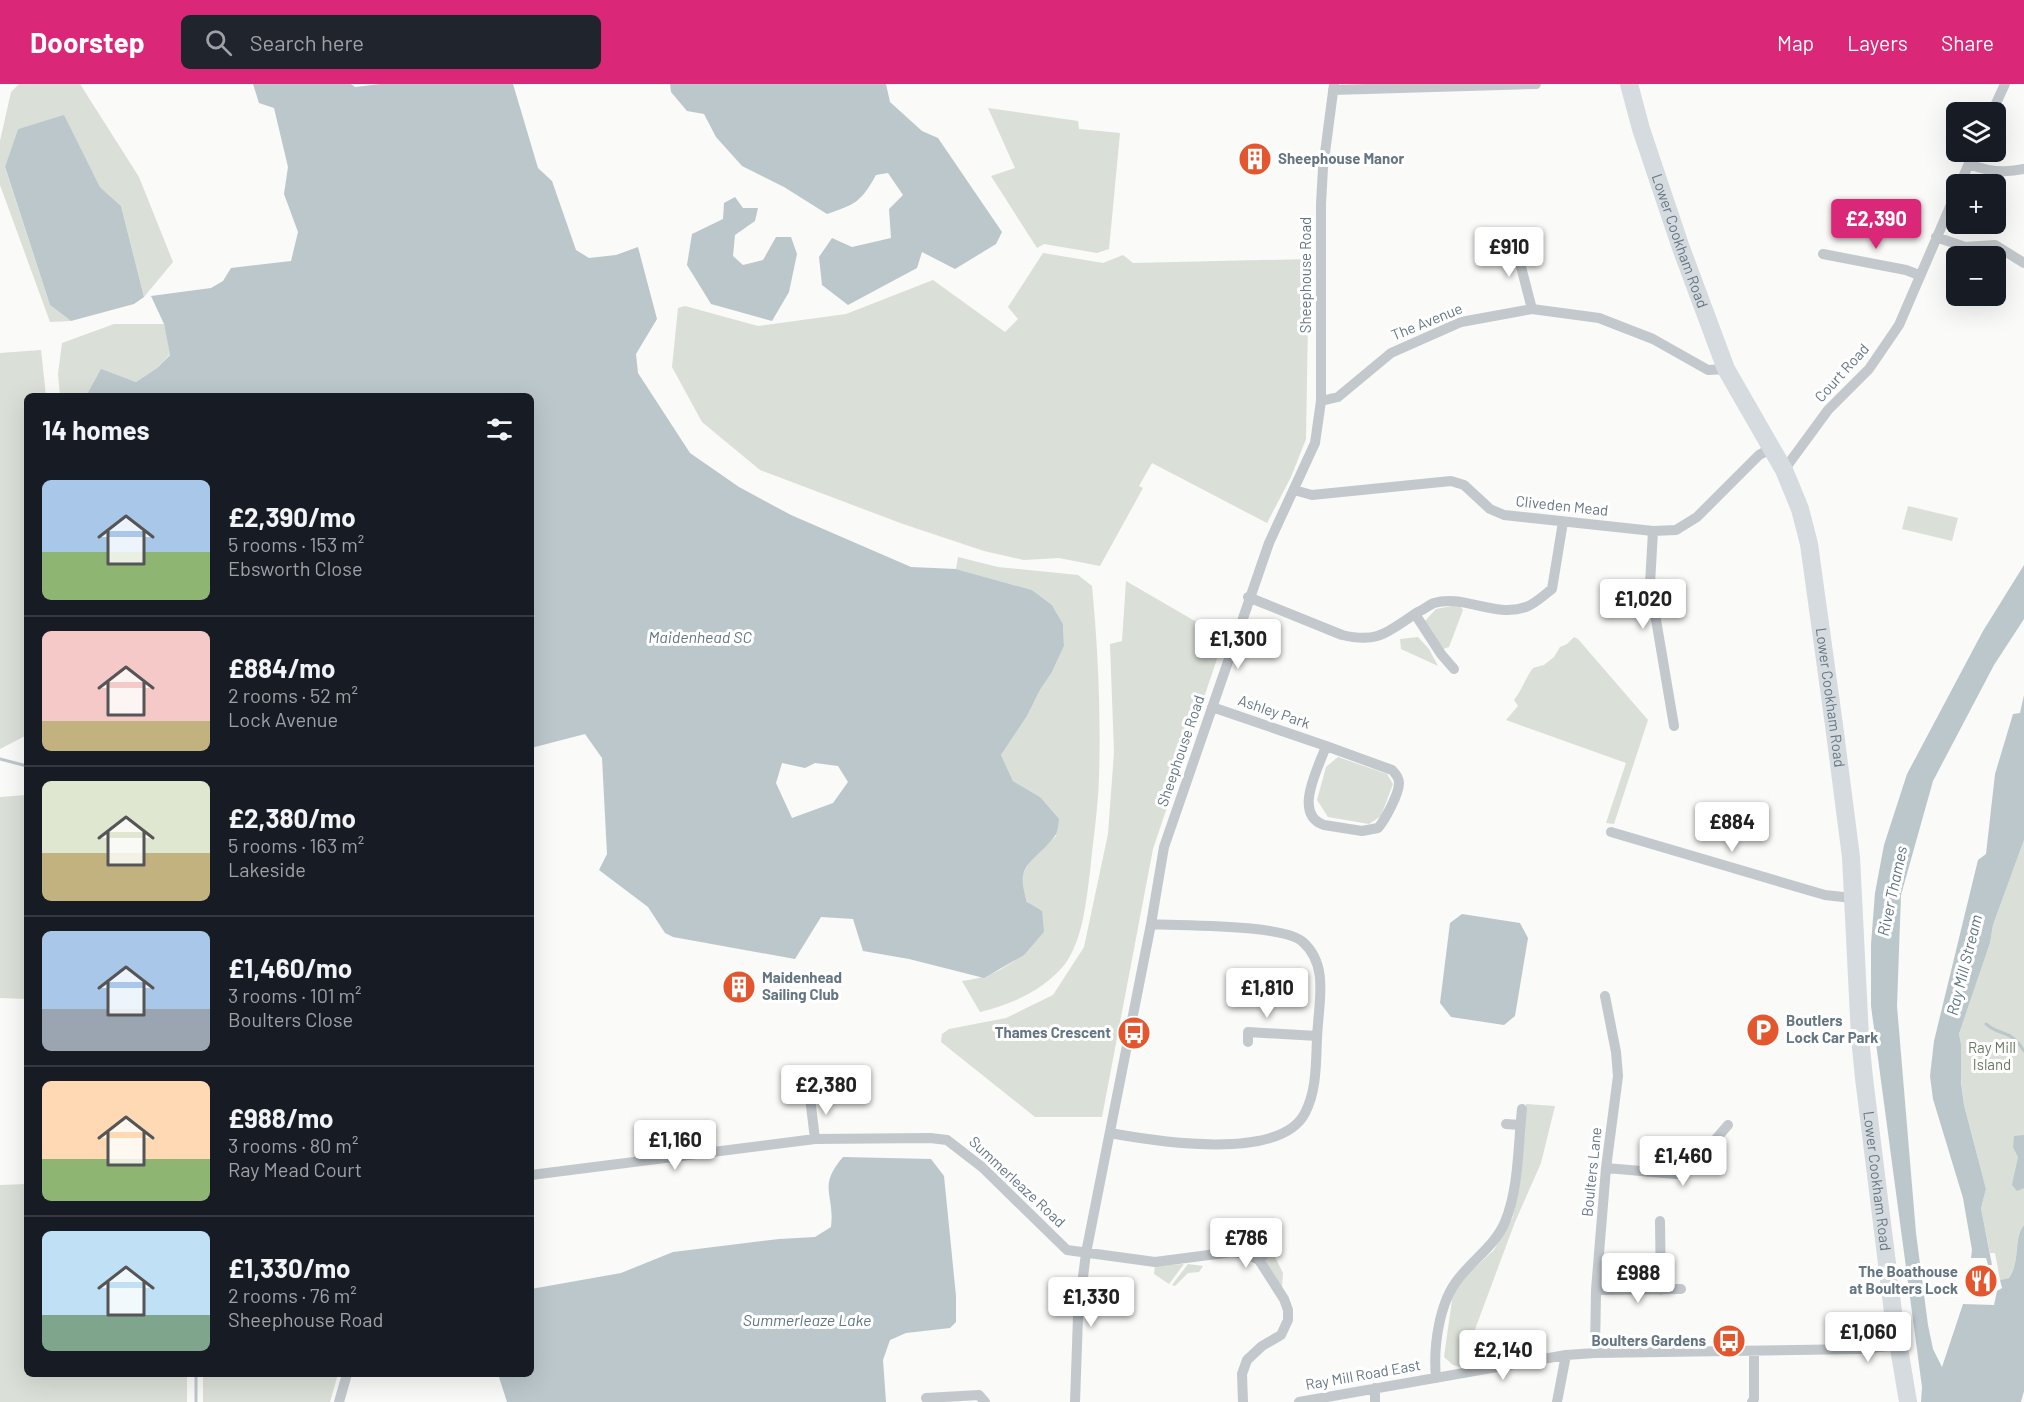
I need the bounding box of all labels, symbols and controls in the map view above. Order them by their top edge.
search box [181,15,601,69]
text: Doorstep [30,25,145,59]
icon: search [202,26,235,59]
text: Search here [250,29,364,55]
text: Map [1777,30,1814,55]
text: Layers [1847,30,1908,55]
text: Share [1941,30,1994,55]
map controls [1946,102,2006,306]
button: layers [1946,102,2006,162]
building icon: Sheephouse Manor [1237,141,1273,177]
place label: Sheephouse Manor [1278,149,1405,167]
street label: Lower Cookham Road [1649,171,1712,310]
button: + [1946,174,2006,234]
pin: £2,390 [1827,199,1925,250]
text: £2,390 [1845,206,1907,230]
street label: Sheephouse Road [1296,217,1314,333]
pin: £910 [1473,227,1545,278]
text: £910 [1489,234,1529,258]
button: − [1946,246,2006,306]
street label: The Avenue [1388,299,1465,344]
street label: Court Road [1810,339,1872,405]
icon: filters [483,413,516,446]
text: 14 homes [42,414,149,445]
street label: Cliveden Mead [1515,491,1609,519]
text: £2,390/mo [228,501,356,532]
icon: home [90,504,162,576]
text: 5 rooms · 153 m² [228,532,364,556]
text: Ebsworth Close [228,556,363,580]
pin: £1,020 [1594,579,1692,630]
text: £1,020 [1614,586,1672,610]
pin: £1,300 [1189,619,1287,670]
text: £1,300 [1209,626,1267,650]
street label: Lower Cookham Road [1813,626,1849,768]
water label: Maidenhead SC [648,627,752,646]
text: £884/mo [228,652,335,683]
icon: home [90,655,162,727]
text: 2 rooms · 52 m² [228,683,358,707]
street label: Ashley Park [1236,690,1313,732]
street label: Sheephouse Road [1153,693,1208,809]
text: Lock Avenue [228,707,338,731]
text: £2,380/mo [228,802,356,833]
pin: £884 [1696,802,1768,853]
icon: home [90,805,162,877]
text: £884 [1709,809,1755,833]
text: 5 rooms · 163 m² [228,833,364,857]
water label: River Thames [1873,844,1910,938]
text: Lakeside [228,857,306,881]
water label: Ray Mill Stream [1942,912,1985,1017]
text: £1,460/mo [228,952,352,983]
icon: home [90,955,162,1027]
place label: Maidenhead Sailing Club [762,968,842,1003]
pin: £1,810 [1218,968,1316,1019]
building icon: Maidenhead Sailing Club [721,969,757,1005]
text: £1,810 [1240,975,1294,999]
text: 3 rooms · 101 m² [228,983,361,1007]
text: Boulters Close [228,1007,353,1031]
place label: Boutlers Lock Car Park [1786,1011,1878,1046]
parking icon: Boutlers Lock Car Park [1745,1012,1781,1048]
bus stop icon: Thames Crescent [1116,1015,1152,1051]
place label: Thames Crescent [995,1023,1111,1041]
park label: Ray Mill Island [1968,1038,2016,1073]
pin: £2,380 [777,1065,875,1116]
text: £2,380 [795,1072,857,1096]
text: £988/mo [228,1102,334,1133]
icon: home [90,1105,162,1177]
street label: Lower Cookham Road [1860,1110,1895,1252]
pin: £1,160 [626,1120,724,1171]
street label: Boulters Lane [1577,1126,1605,1218]
text: £1,160 [648,1127,702,1151]
street label: Summerleaze Road [966,1132,1069,1230]
text: 3 rooms · 80 m² [228,1133,358,1157]
pin: £1,460 [1634,1136,1732,1187]
text: £1,460 [1654,1143,1712,1167]
text: Ray Mead Court [228,1157,362,1181]
pin: £786 [1210,1218,1282,1269]
text: £786 [1224,1225,1268,1249]
text: £1,330/mo [228,1252,351,1283]
pin: £988 [1602,1253,1674,1304]
icon: home [90,1255,162,1327]
text: £988 [1616,1260,1660,1284]
place label: The Boathouse at Boulters Lock [1849,1262,1958,1297]
restaurant icon: The Boathouse at Boulters Lock [1963,1263,1999,1299]
pin: £1,330 [1042,1277,1140,1328]
text: 2 rooms · 76 m² [228,1283,357,1307]
text: £1,330 [1062,1284,1120,1308]
text: Sheephouse Road [228,1307,383,1331]
water label: Summerleaze Lake [743,1310,871,1329]
pin: £1,060 [1819,1312,1917,1363]
text: £1,060 [1839,1319,1897,1343]
bus stop icon: Boulters Gardens [1711,1323,1747,1359]
pin: £2,140 [1454,1330,1552,1381]
place label: Boulters Gardens [1592,1331,1706,1349]
text: £2,140 [1473,1337,1533,1361]
street label: Ray Mill Road East [1304,1355,1422,1393]

